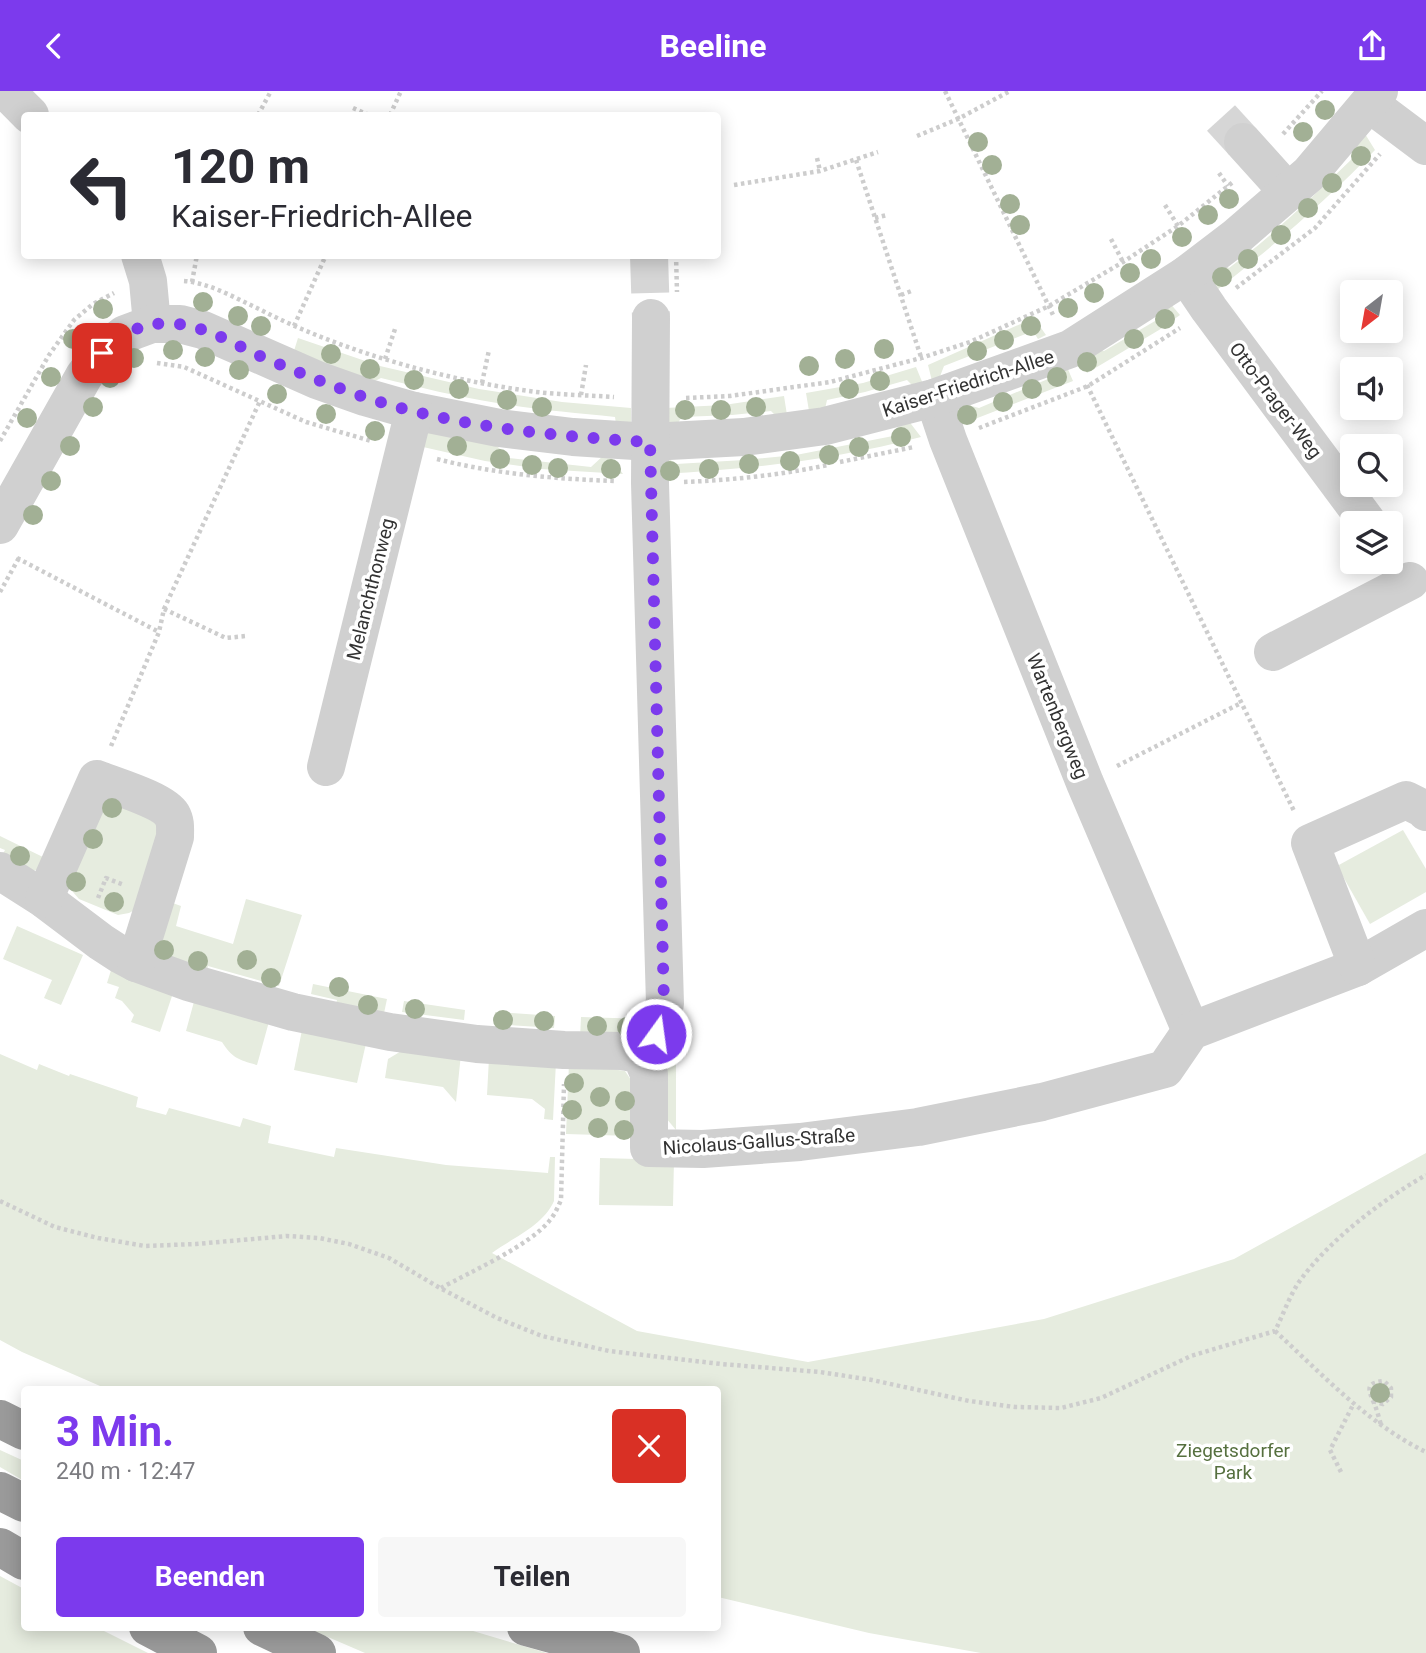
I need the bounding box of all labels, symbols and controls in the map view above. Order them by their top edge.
icon: back [35,27,73,65]
text: Beeline [659,27,767,65]
icon: share [1353,27,1391,65]
text: 120 m [171,138,310,195]
icon: left [56,140,147,231]
text: Kaiser-Friedrich-Allee [171,197,473,235]
north arrow [1340,280,1404,343]
map controls [1340,280,1403,574]
pin [72,323,132,383]
icon: arrive [83,334,121,372]
street label: Otto-Prager-Weg [1224,338,1327,463]
street label: Kaiser-Friedrich-Allee [879,345,1057,422]
button: sound [1340,357,1403,420]
button: search [1340,434,1403,497]
button: layers [1340,511,1403,574]
street label: Melanchthonweg [342,516,399,663]
street label: Wartenbergweg [1022,650,1093,782]
position arrow [619,997,693,1071]
street label: Nicolaus-Gallus-Straße [662,1123,856,1160]
text: 3 Min. [56,1407,174,1456]
button: close [612,1409,686,1483]
park label: Ziegetsdorfer Park [1176,1439,1290,1484]
text: 240 m · 12:47 [56,1458,195,1485]
button: Beenden [56,1537,364,1617]
button: Teilen [378,1537,686,1617]

